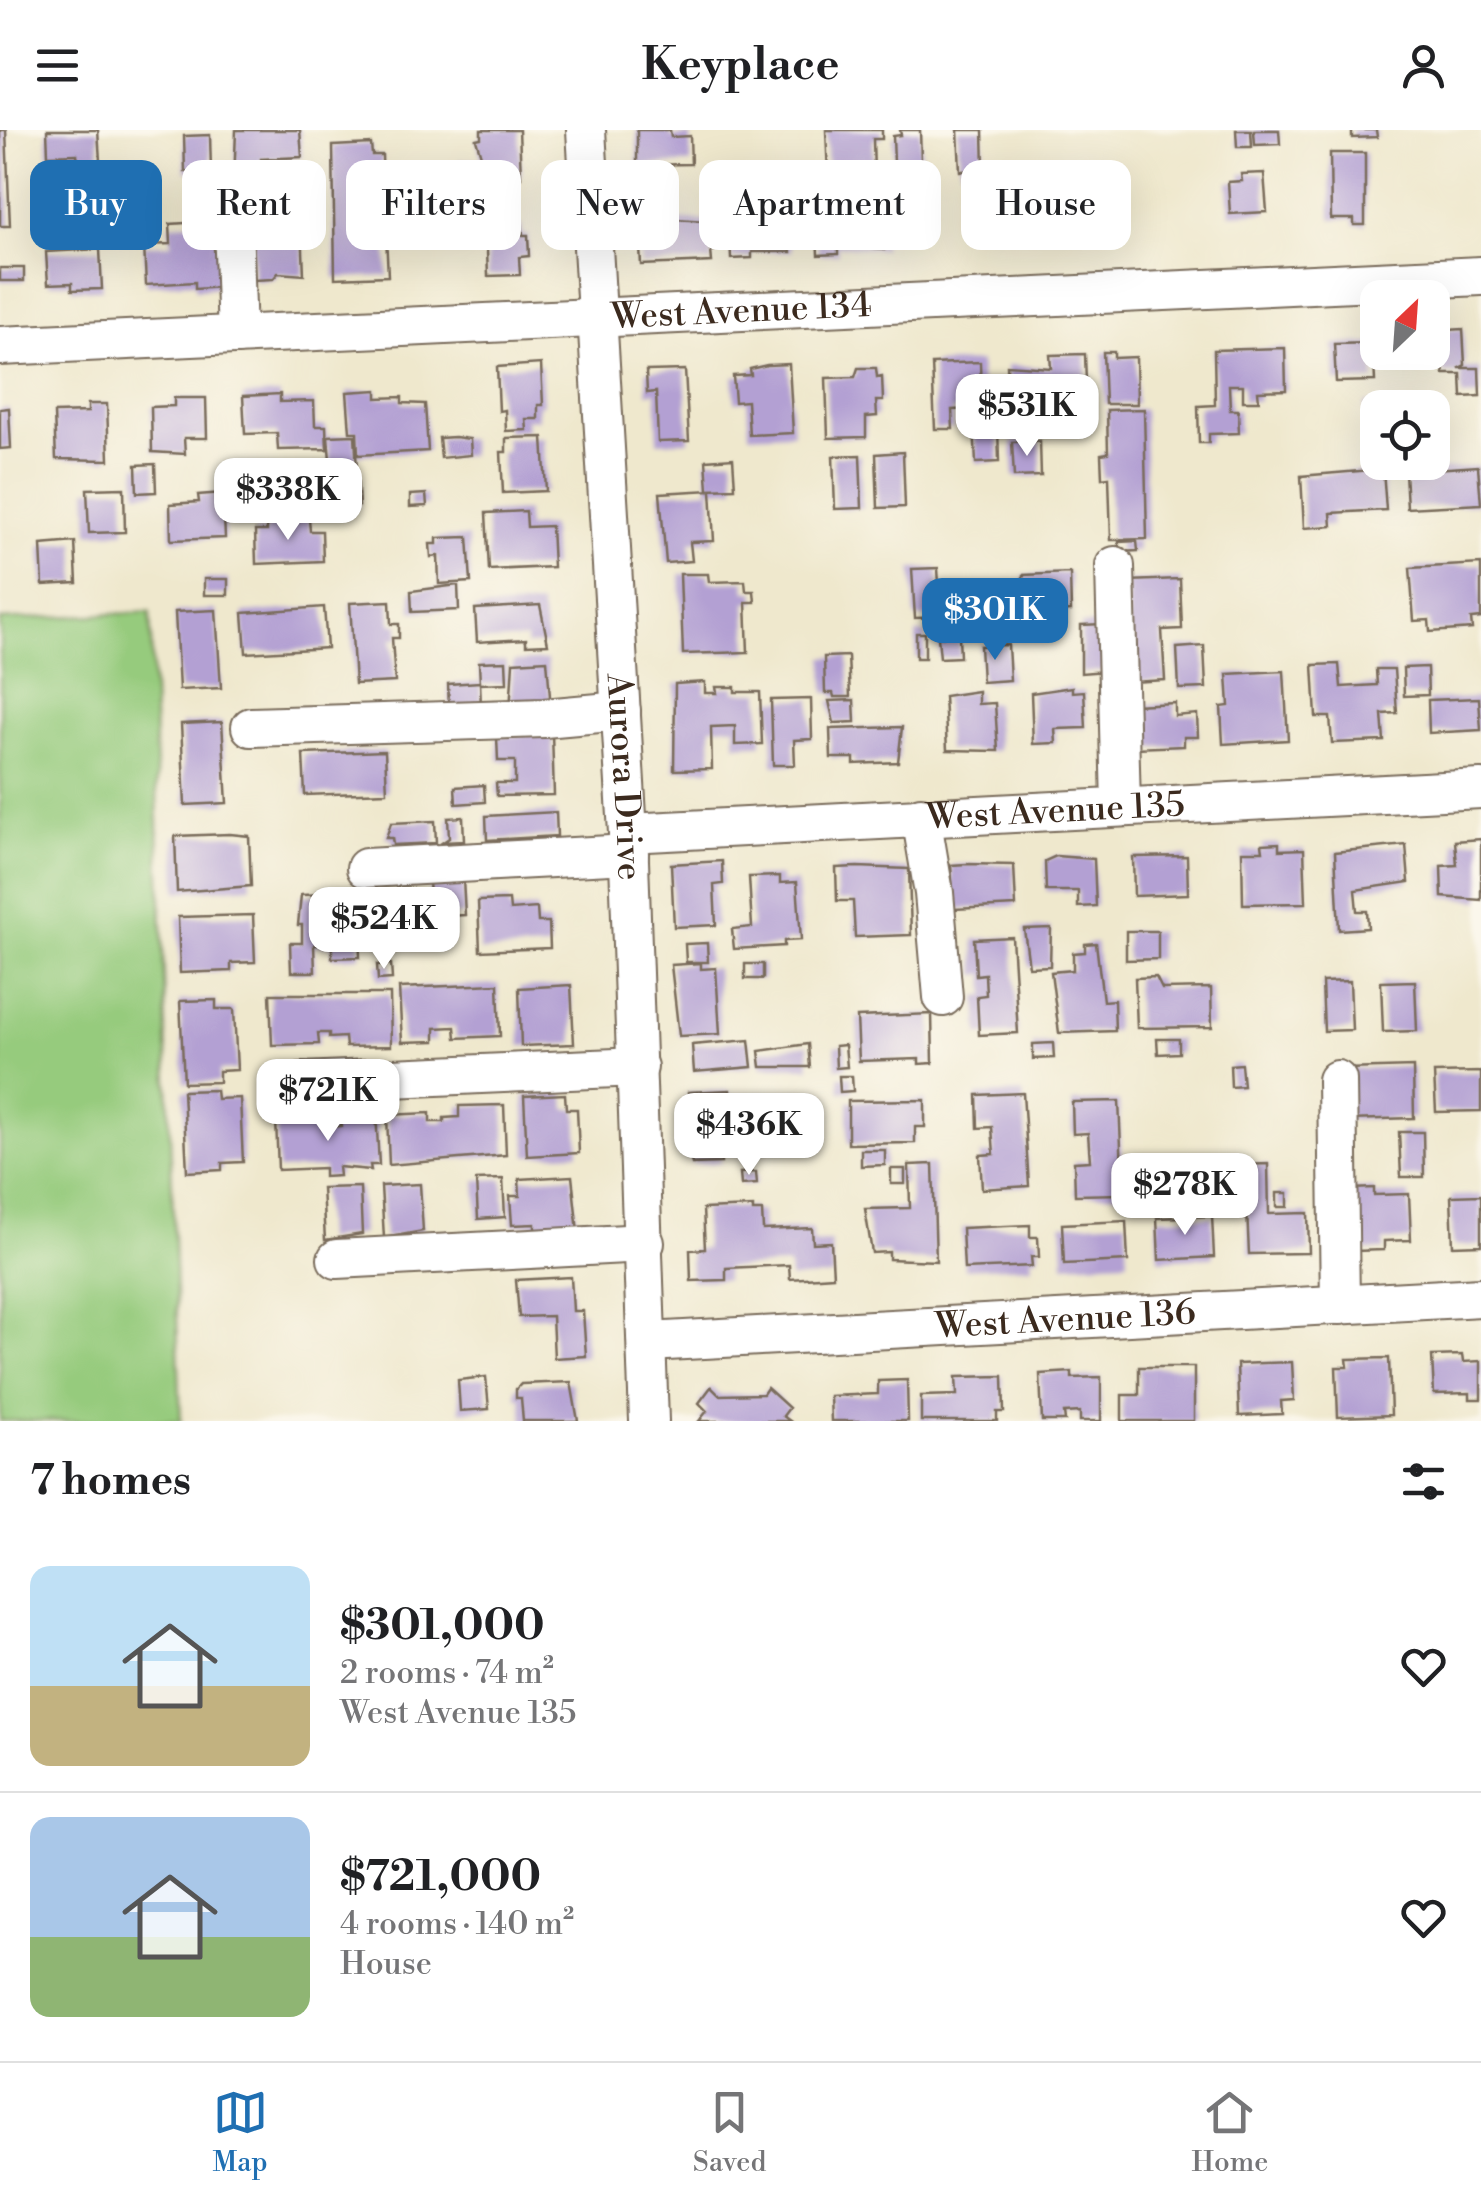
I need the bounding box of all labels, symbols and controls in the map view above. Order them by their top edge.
text: Keyplace [642,37,839,94]
icon: menu [30,38,85,93]
icon: person [1396,38,1451,93]
chip: Buy [30,160,162,250]
chip: Rent [182,160,326,250]
chip: Filters [346,160,521,250]
chip: New [541,160,679,250]
chip: Apartment [699,160,941,250]
chip: House [961,160,1131,250]
north arrow [1360,280,1450,370]
map controls [1360,280,1450,480]
street label: West Avenue 134 [609,283,872,339]
pin: $531K [957,374,1097,459]
text: $531K [978,386,1076,426]
button: locate [1360,390,1450,480]
pin: $338K [218,458,358,543]
text: $338K [236,470,340,510]
pin: $301K [925,578,1065,663]
text: $301K [944,590,1046,630]
street label: Aurora Drive [597,671,651,881]
street label: West Avenue 135 [924,783,1186,839]
pin: $524K [314,887,454,972]
text: $524K [331,899,437,939]
pin: $721K [258,1059,398,1144]
text: $721K [278,1071,378,1111]
pin: $436K [679,1093,819,1178]
text: $436K [696,1105,802,1145]
pin: $278K [1115,1153,1255,1238]
text: $278K [1133,1165,1237,1205]
street label: West Avenue 136 [933,1291,1197,1348]
icon: filters [1396,1454,1451,1509]
text: 7 homes [30,1455,191,1508]
text: $301,000 [340,1600,545,1653]
icon: home [110,1606,230,1726]
icon: heart [1396,1639,1451,1694]
text: 2 rooms · 74 m² [340,1653,554,1693]
text: West Avenue 135 [340,1693,576,1733]
text: $721,000 [340,1851,541,1904]
icon: home [110,1857,230,1977]
icon: heart [1396,1890,1451,1945]
text: 4 rooms · 140 m² [340,1904,574,1944]
text: House [340,1944,432,1984]
tab: Map [213,2085,268,2180]
tab: Saved [693,2085,766,2180]
tab: Home [1192,2085,1268,2180]

